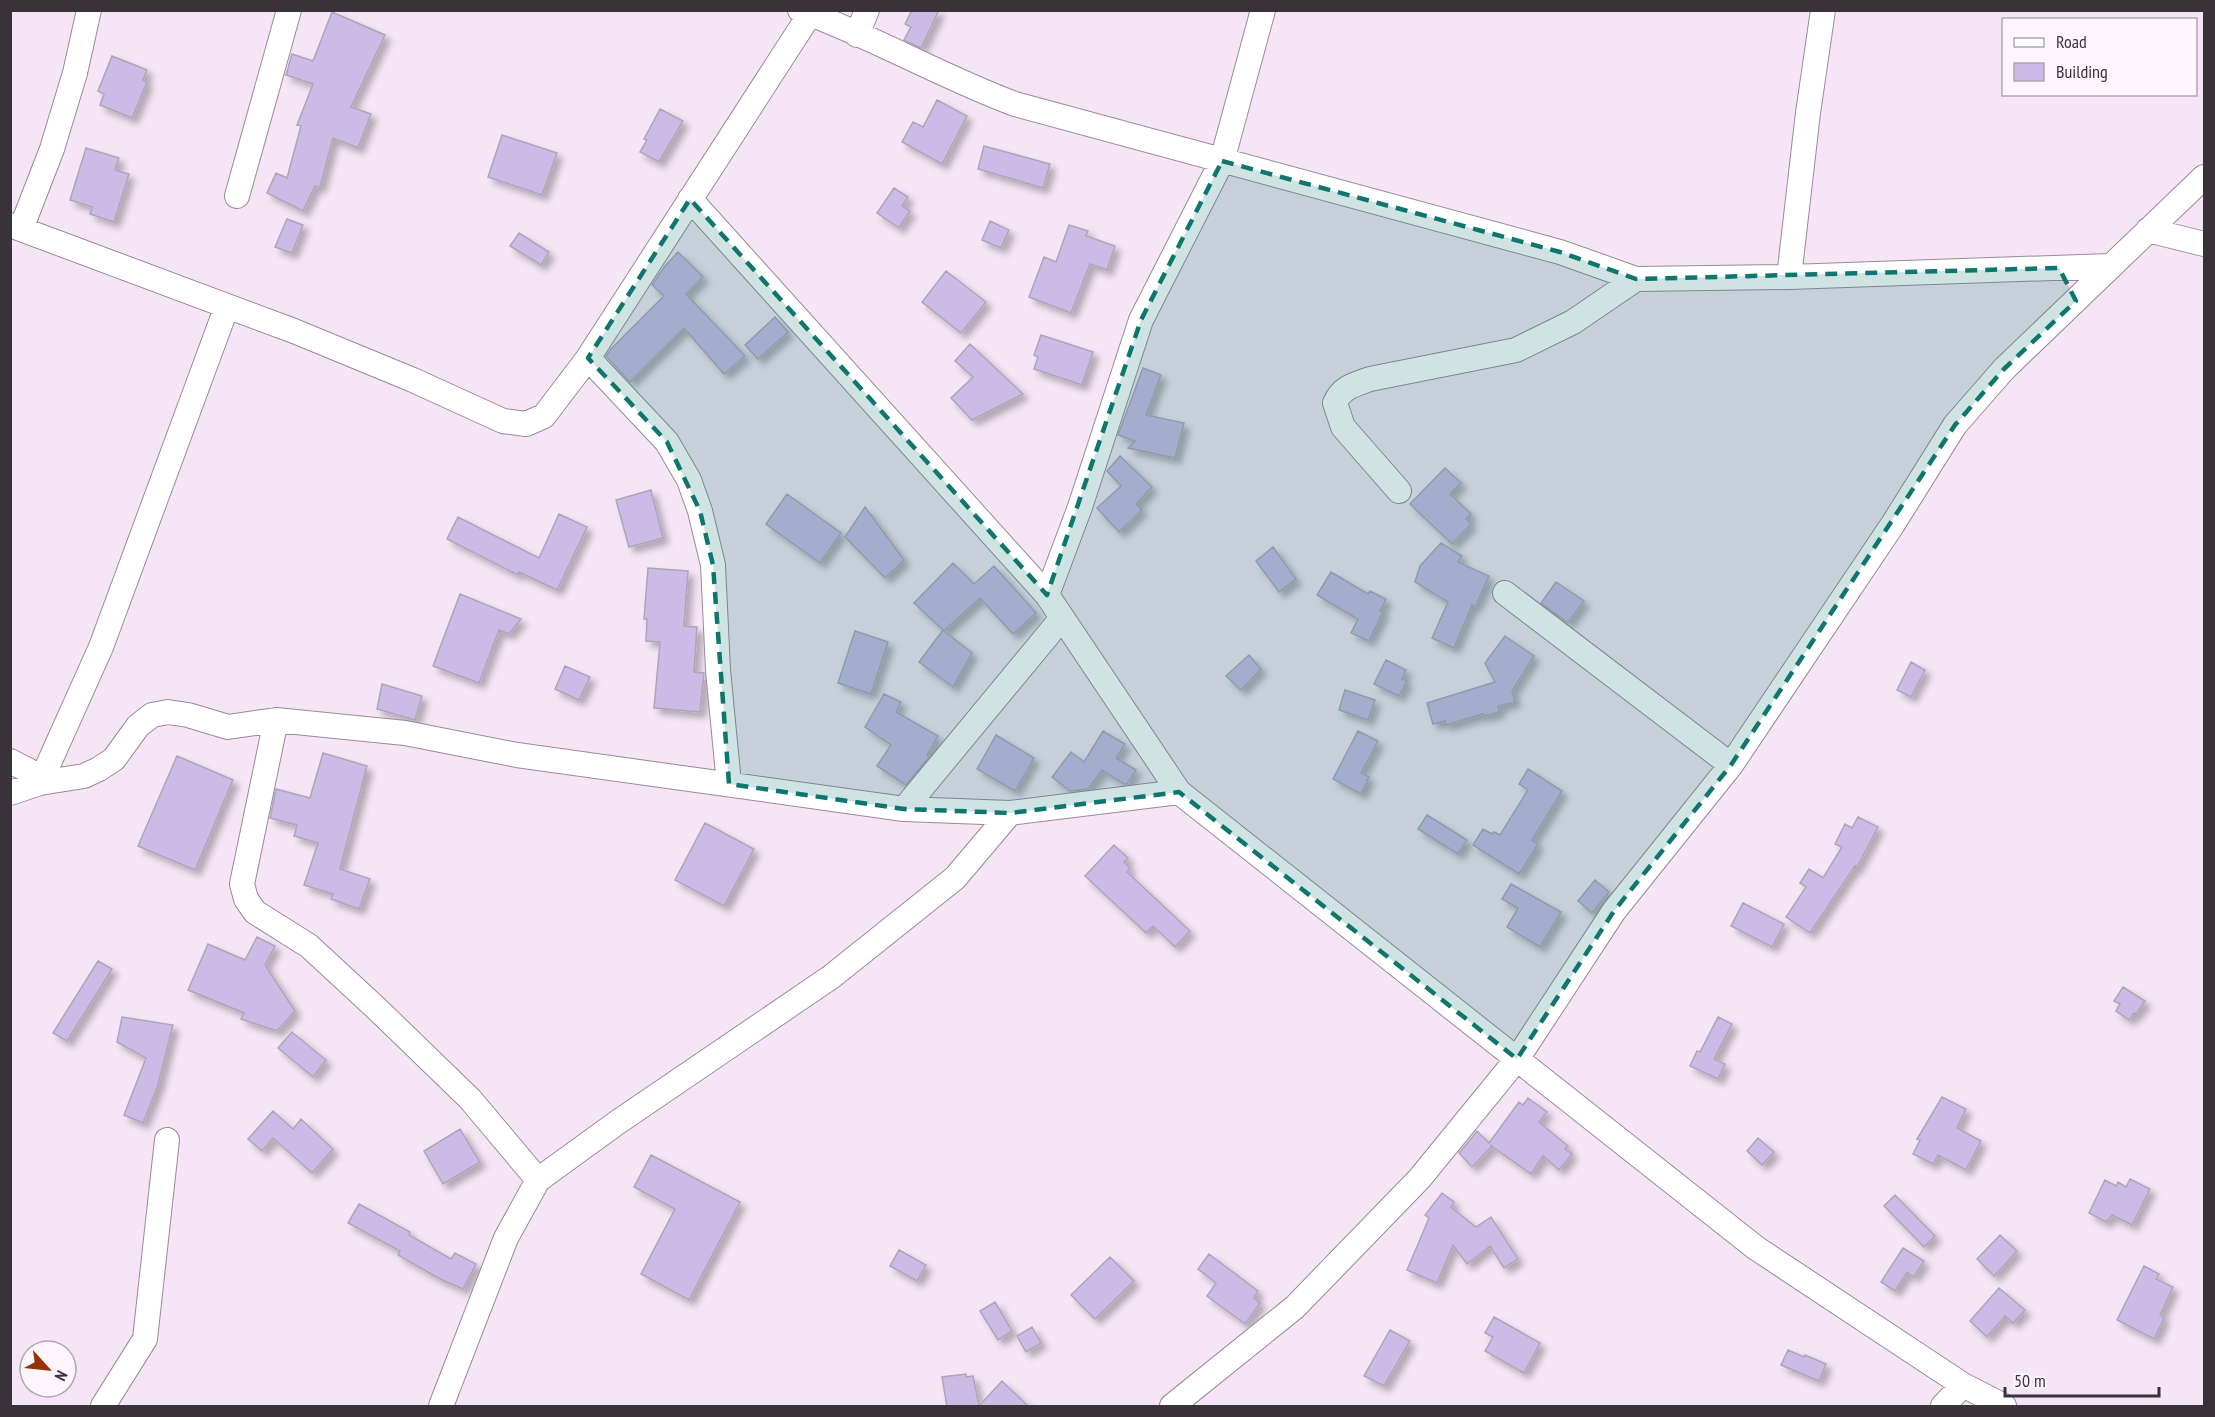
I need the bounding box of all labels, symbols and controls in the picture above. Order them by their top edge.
legend [2002,18,2197,96]
text: Road [2056,30,2087,53]
text: Building [2056,60,2108,83]
north arrow [18,1339,78,1399]
scale bar [2005,1360,2160,1398]
text: N [50,1367,72,1384]
text: 50 m [2014,1369,2046,1392]

